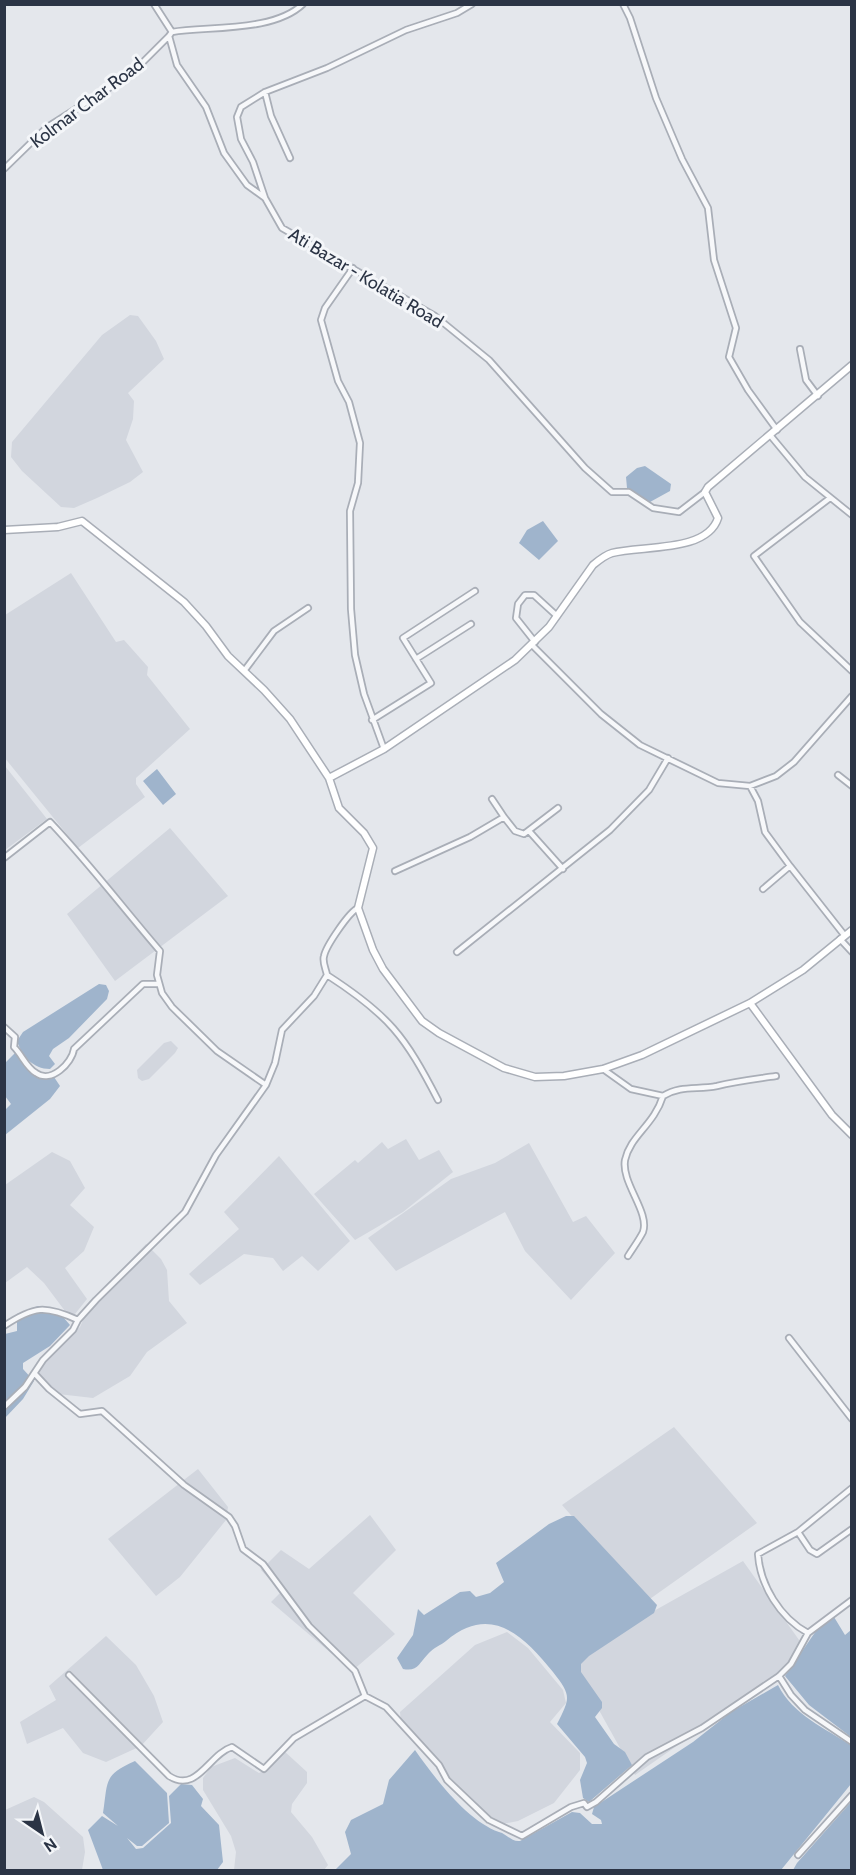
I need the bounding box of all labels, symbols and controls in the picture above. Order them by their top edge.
street label: Kolmar Char Road [26,53,148,153]
street label: Ati Bazar - Kolatia Road [285,223,447,333]
north arrow [12,1803,72,1863]
text: N [40,1834,60,1856]

